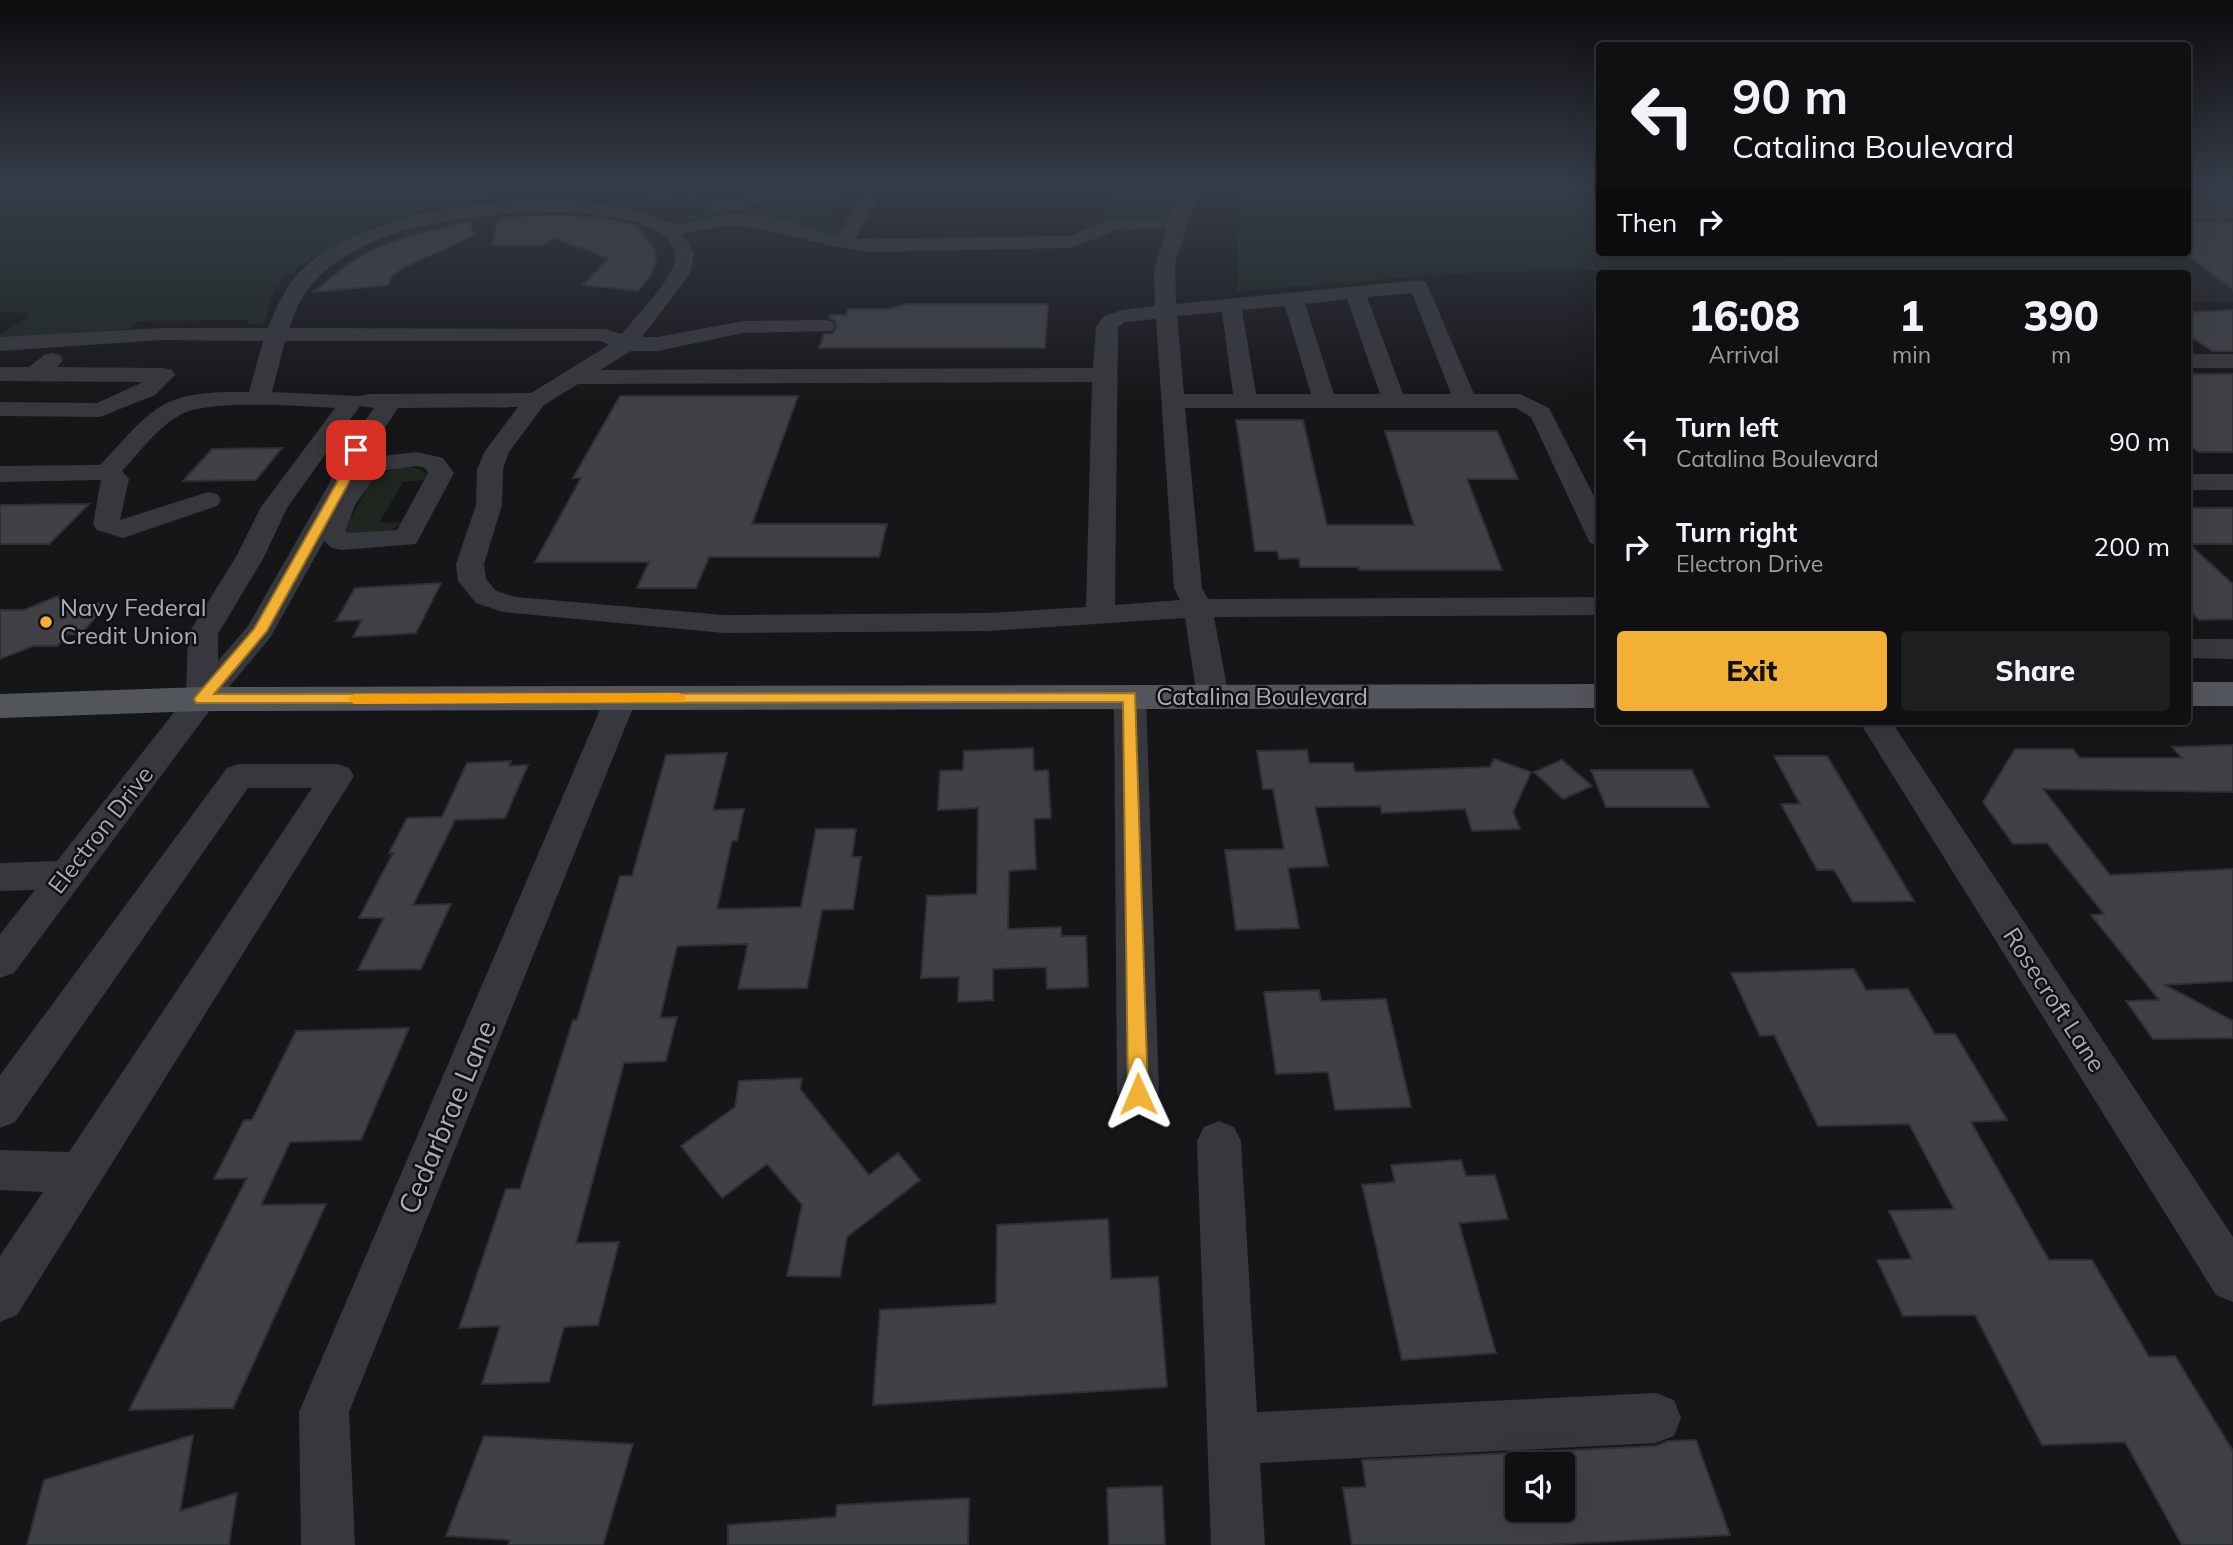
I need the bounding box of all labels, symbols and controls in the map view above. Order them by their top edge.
text: 90 m [1732,65,1848,126]
icon: left [1617,70,1708,161]
text: Catalina Boulevard [1732,126,2014,166]
icon: right [1691,203,1729,241]
text: Then [1617,206,1677,239]
text: 16:08 [1688,289,1800,342]
text: 1 [1899,289,1924,342]
text: 390 [2023,289,2099,342]
text: Arrival [1709,340,1779,369]
text: min [1892,340,1931,369]
text: m [2051,340,2071,369]
text: Turn left [1676,411,1778,444]
pin [326,420,386,480]
icon: left [1617,423,1655,461]
text: 90 m [2109,425,2170,458]
icon: arrive [337,431,375,469]
text: Catalina Boulevard [1676,444,1879,473]
text: Turn right [1676,516,1797,549]
icon: right [1617,528,1655,566]
text: 200 m [2094,530,2170,563]
text: Electron Drive [1676,549,1823,578]
place label: Navy Federal Credit Union [60,592,207,650]
marker: Navy Federal Credit Union [38,614,54,630]
button: Exit [1617,631,1887,711]
button: Share [1901,631,2170,711]
street label: Catalina Boulevard [1156,681,1368,711]
street label: Electron Drive [41,760,159,899]
street label: Rosecroft Lane [1997,922,2113,1077]
street label: Cedarbrae Lane [390,1015,503,1219]
position arrow [1101,1057,1175,1131]
map controls [1505,1452,1575,1522]
button: sound [1505,1452,1575,1522]

